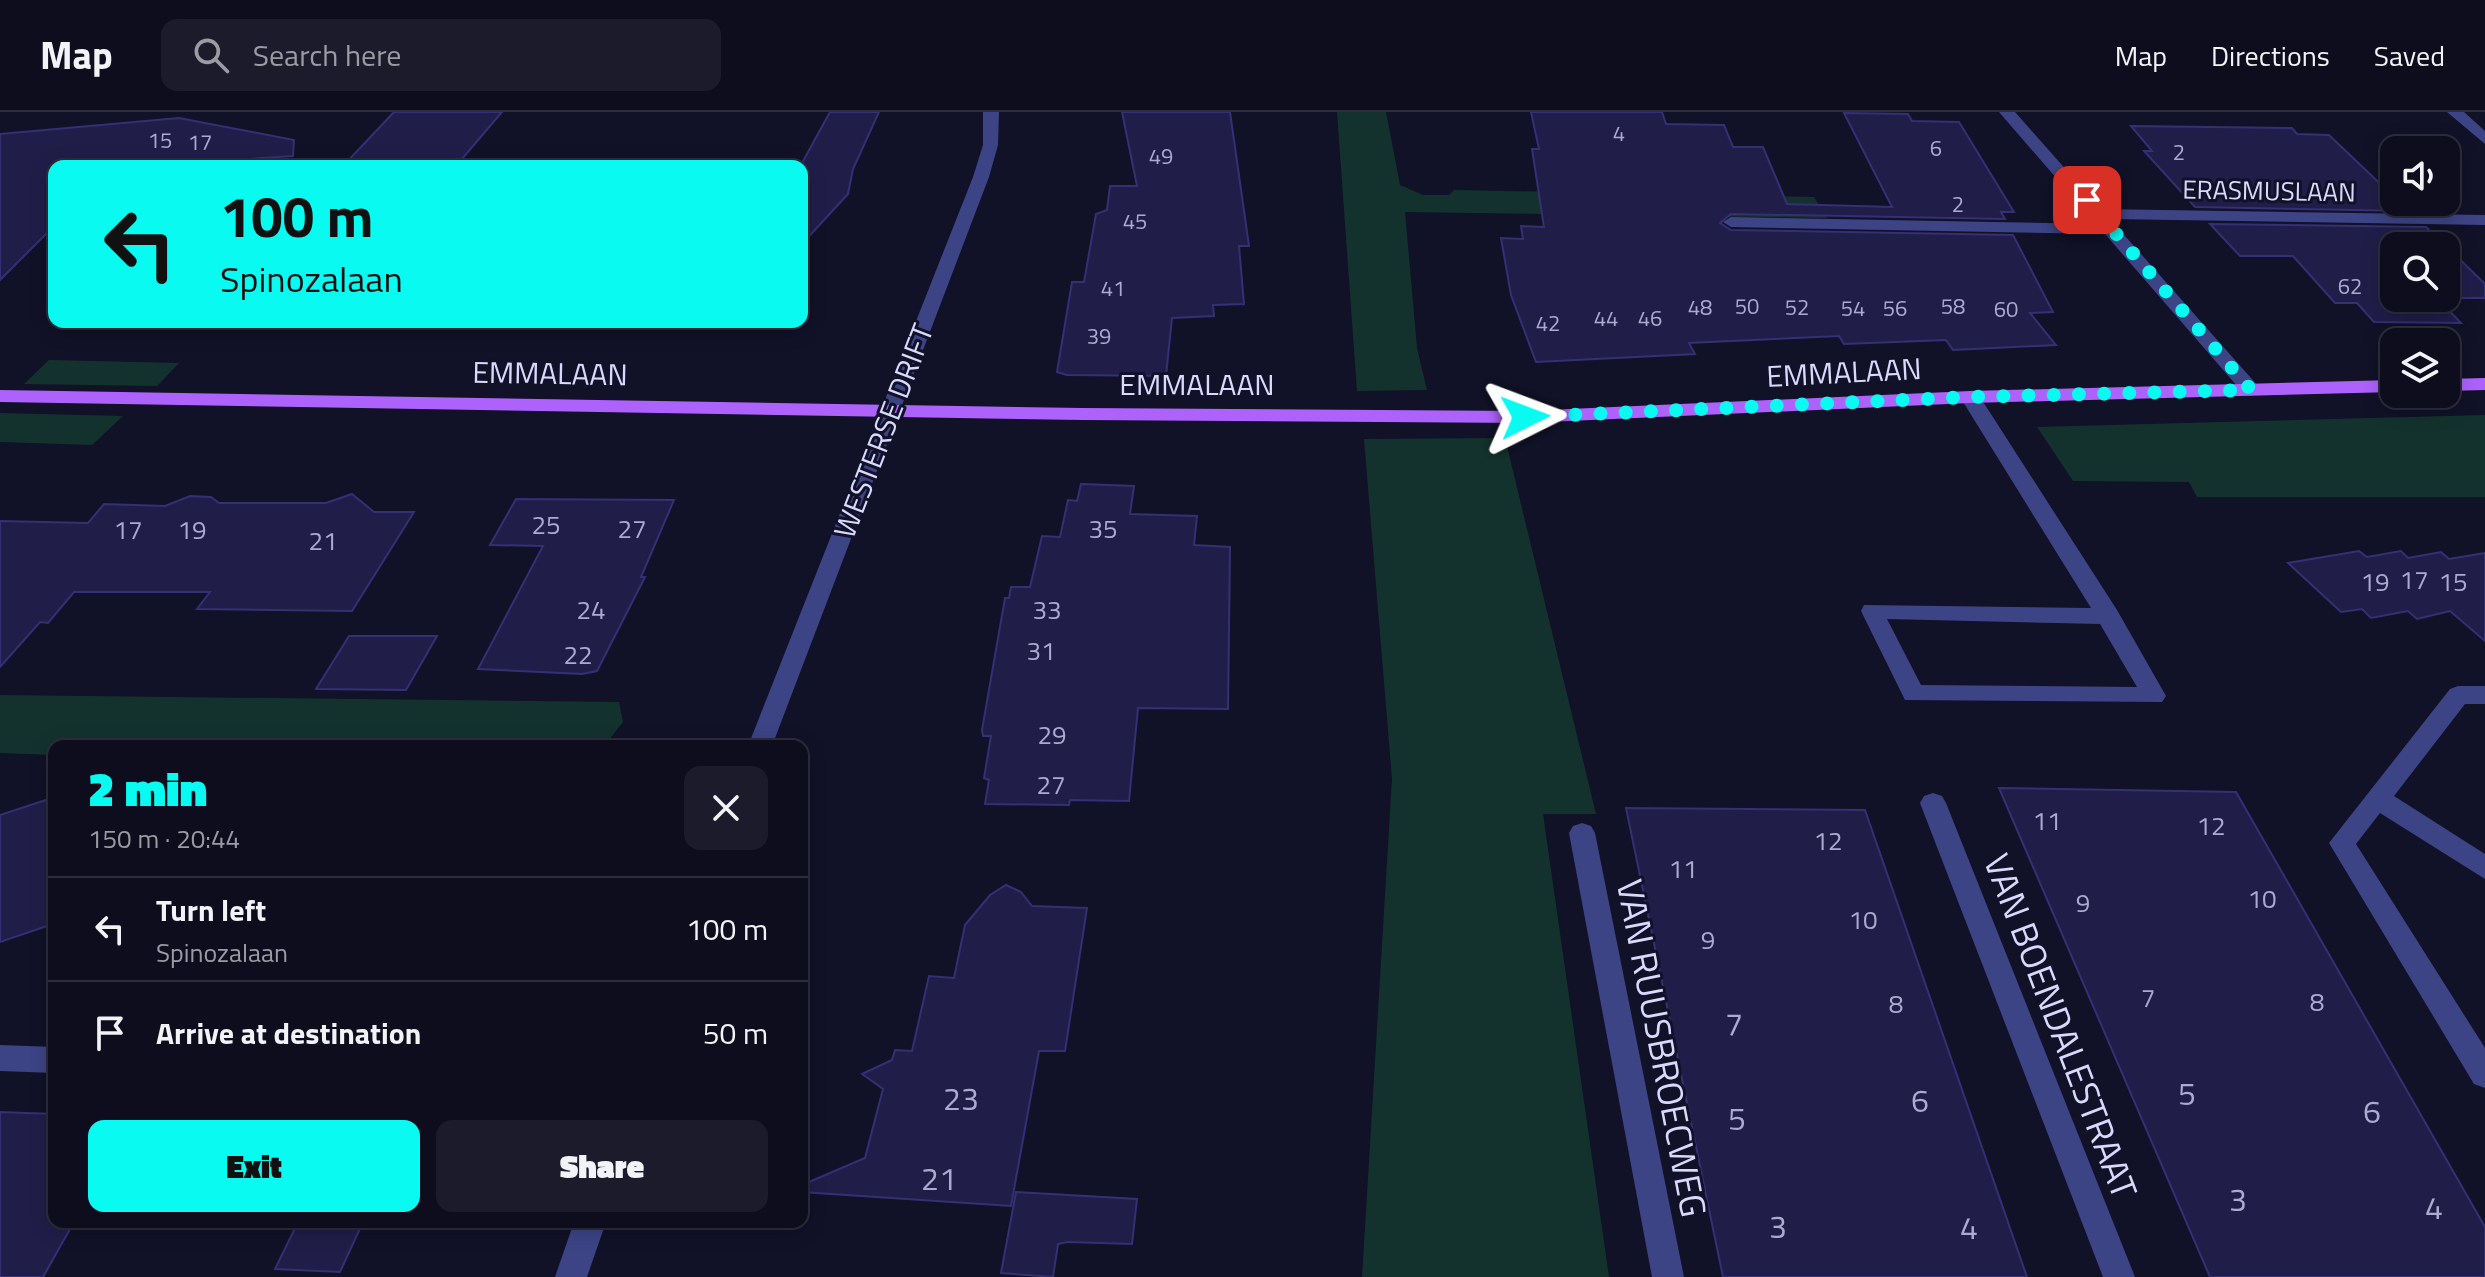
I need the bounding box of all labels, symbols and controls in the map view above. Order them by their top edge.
search box [161,19,721,91]
text: Map [40,26,113,84]
text: Search here [253,32,402,78]
icon: search [189,33,233,77]
text: Map [2115,34,2167,77]
text: Directions [2211,34,2330,77]
text: Saved [2374,34,2445,77]
house number: 4 [1613,116,1625,150]
house number: 15 [148,123,172,157]
house number: 17 [188,125,212,159]
house number: 6 [1930,131,1942,165]
house number: 2 [2173,135,2185,169]
map controls [2380,136,2460,408]
button: sound [2380,136,2460,216]
house number: 49 [1149,139,1173,173]
pin [2053,166,2121,234]
street label: ERASMUSLAAN [2182,169,2356,212]
text: 100 m [220,174,373,259]
icon: arrive [2065,178,2109,222]
house number: 2 [1952,187,1964,221]
icon: left [88,192,192,296]
house number: 45 [1123,204,1147,238]
button: search [2380,232,2460,312]
text: Spinozalaan [220,251,403,306]
house number: 62 [2338,269,2362,303]
house number: 41 [1101,271,1125,305]
house number: 50 [1735,289,1759,323]
house number: 58 [1941,289,1965,323]
house number: 48 [1688,290,1712,324]
house number: 52 [1785,290,1809,324]
house number: 54 [1841,291,1865,325]
house number: 56 [1883,291,1907,325]
house number: 60 [1994,292,2018,326]
house number: 44 [1594,301,1618,335]
house number: 46 [1638,301,1662,335]
house number: 42 [1536,306,1560,340]
street label: WESTERSE DRIFT [821,317,945,545]
house number: 39 [1087,319,1111,353]
button: layers [2380,328,2460,408]
street label: EMMALAAN [1765,345,1923,399]
street label: EMMALAAN [472,349,628,397]
street label: EMMALAAN [1119,361,1275,407]
position arrow [1483,375,1567,459]
house number: 25 [531,505,561,544]
house number: 27 [617,509,647,548]
house number: 35 [1088,509,1118,548]
house number: 17 [113,510,143,549]
house number: 19 [177,510,207,549]
house number: 21 [308,521,338,560]
house number: 17 [2399,560,2429,599]
house number: 19 [2360,562,2390,601]
house number: 15 [2438,562,2468,601]
house number: 24 [576,590,606,629]
house number: 33 [1032,590,1062,629]
house number: 31 [1026,631,1056,670]
house number: 22 [563,635,593,674]
house number: 29 [1037,715,1067,754]
text: 2 min [88,752,207,825]
house number: 27 [1036,765,1066,804]
button: close [684,766,768,850]
house number: 11 [2032,801,2062,840]
house number: 12 [2196,806,2226,845]
text: 150 m · 20:44 [88,819,240,858]
house number: 12 [1813,821,1843,860]
street label: VAN BOENDALESTRAAT [1970,845,2153,1206]
house number: 11 [1668,849,1698,888]
street label: VAN RUUSBROECWEG [1603,874,1722,1221]
house number: 10 [2247,879,2277,918]
house number: 9 [2076,883,2090,922]
text: Turn left [156,887,266,933]
house number: 10 [1848,900,1878,939]
text: 100 m [686,906,768,952]
icon: left [88,907,132,951]
house number: 9 [1701,920,1715,959]
text: Spinozalaan [156,933,288,972]
house number: 7 [2141,978,2155,1017]
house number: 8 [2310,982,2324,1021]
house number: 8 [1889,984,1903,1023]
house number: 7 [1725,1000,1743,1048]
text: Arrive at destination [156,1010,421,1056]
text: 50 m [703,1010,768,1056]
icon: arrive [88,1011,132,1055]
house number: 5 [2178,1069,2196,1117]
house number: 23 [943,1074,979,1122]
house number: 6 [1911,1076,1929,1124]
house number: 6 [2363,1087,2381,1135]
house number: 5 [1728,1094,1746,1142]
button: Exit [88,1120,420,1212]
button: Share [436,1120,768,1212]
house number: 21 [921,1154,957,1202]
house number: 3 [2229,1175,2247,1223]
house number: 4 [2425,1183,2443,1231]
house number: 3 [1769,1202,1787,1250]
house number: 4 [1960,1203,1978,1251]

